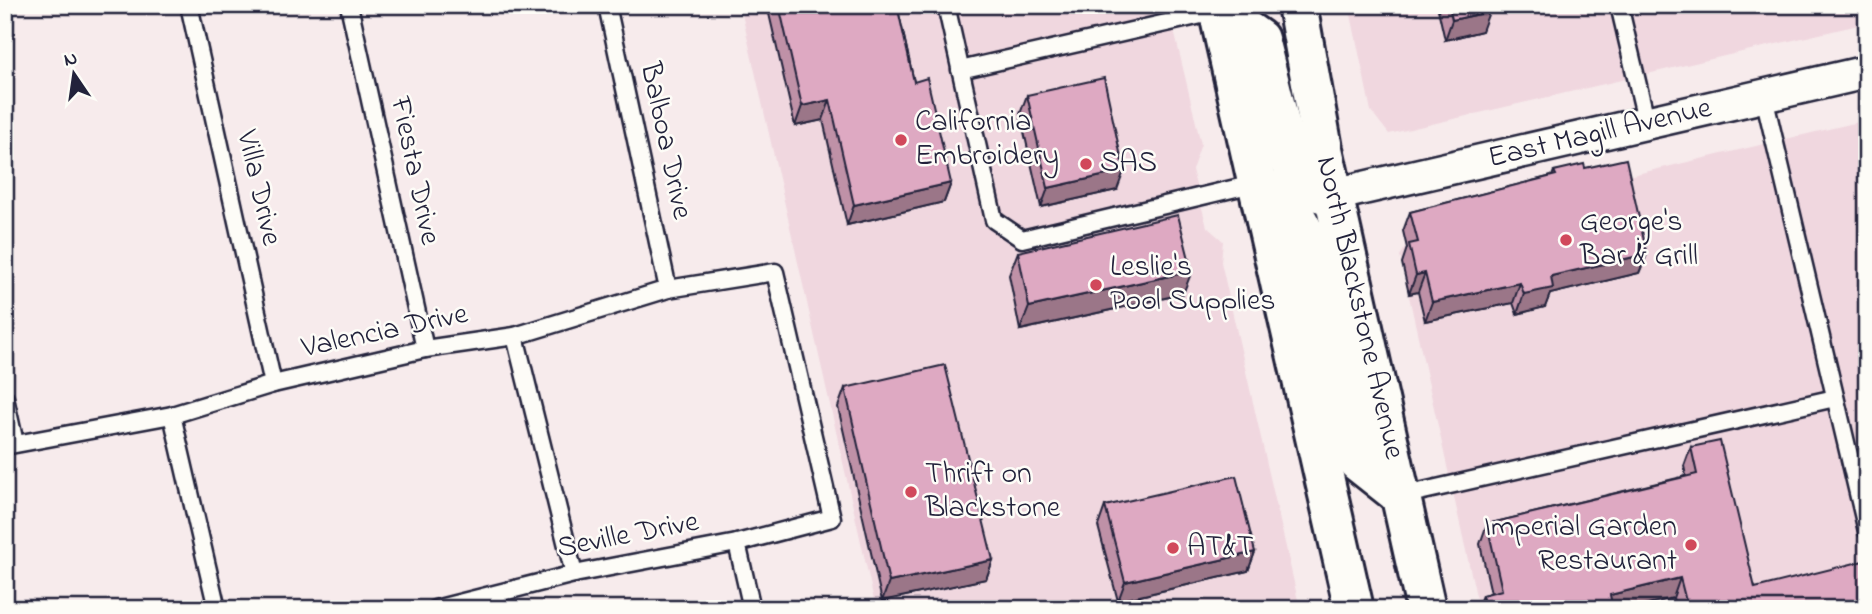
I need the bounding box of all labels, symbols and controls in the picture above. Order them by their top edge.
north arrow [38,38,108,108]
text: N [61,45,80,74]
street label: Balboa Drive [627,58,703,224]
street label: East Magill Avenue [1484,87,1716,181]
street label: Fiesta Drive [377,92,451,249]
place label: California Embroidery [915,101,1059,179]
street label: Villa Drive [223,125,293,251]
marker: California Embroidery [893,132,909,148]
place label: SAS [1100,142,1157,186]
street label: North Blackstone Avenue [1303,152,1415,464]
marker: SAS [1078,156,1094,172]
place label: George's Bar & Grill [1579,201,1698,279]
marker: George's Bar & Grill [1558,232,1574,248]
place label: Leslie's Pool Supplies [1110,246,1276,324]
marker: Leslie's Pool Supplies [1088,277,1104,293]
street label: Valencia Drive [297,293,473,371]
place label: Thrift on Blackstone [924,453,1061,531]
marker: Thrift on Blackstone [903,484,919,500]
street label: Seville Drive [553,501,703,571]
place label: Imperial Garden Restaurant [1484,506,1677,584]
place label: AT&T [1187,526,1254,570]
marker: Imperial Garden Restaurant [1683,537,1699,553]
marker: AT&T [1165,540,1181,556]

